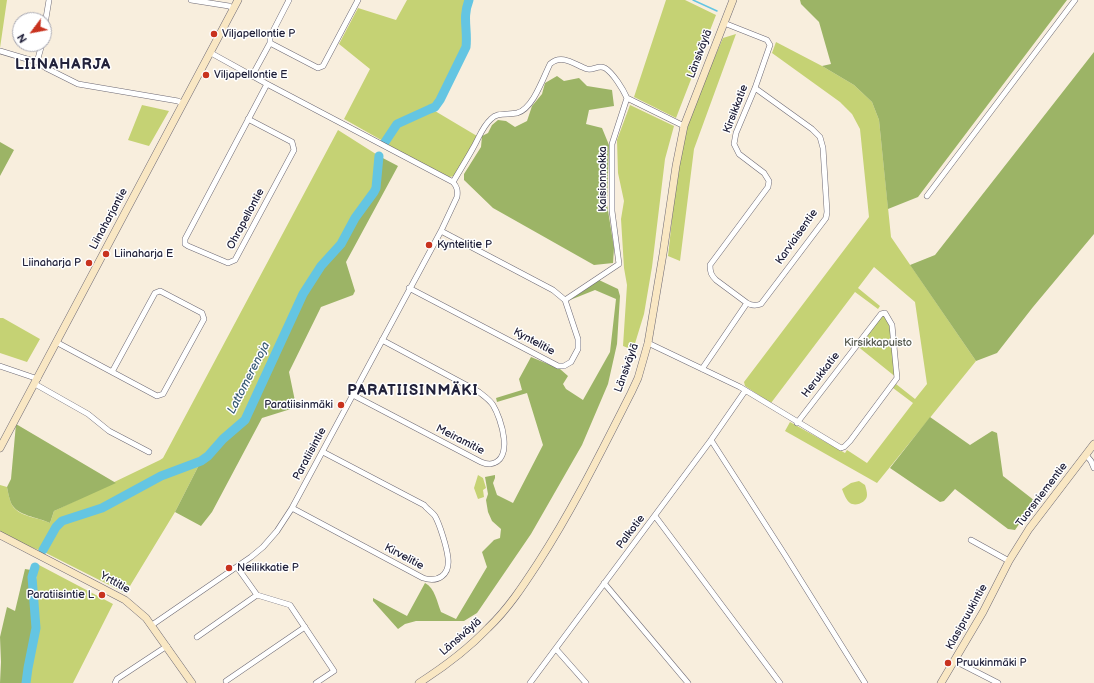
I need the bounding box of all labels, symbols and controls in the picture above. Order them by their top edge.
north arrow [12,12,52,52]
place label: Viljapellontie P [222,27,295,41]
street label: Länsiväylä [685,28,715,80]
marker: Viljapellontie P [209,29,219,39]
text: N [15,31,30,45]
district label: LIINAHARJA [15,56,111,74]
place label: Viljapellontie E [214,68,288,82]
marker: Viljapellontie E [201,70,211,80]
street label: Kirsikkatie [721,83,751,135]
street label: Kaisionnokka [596,146,610,212]
street label: Liinaharjantie [87,186,131,252]
street label: Ohrapellontie [224,186,268,252]
street label: Karviaisentie [773,207,821,267]
place label: Kyntelitie P [437,238,492,252]
marker: Kyntelitie P [424,240,434,250]
place label: Liinaharja E [114,247,173,261]
marker: Liinaharja E [101,249,111,259]
place label: Liinaharja P [22,256,81,270]
marker: Liinaharja P [84,258,94,268]
street label: Kyntelitie [511,326,557,358]
park label: Kirsikkapuisto [844,336,912,350]
water label: Lattomerenoja [225,340,273,416]
street label: Länsiväylä [612,342,642,394]
street label: Herukkatie [799,350,843,400]
district label: PARATIISINMÄKI [347,382,479,400]
place label: Paratiisinmäki [264,398,333,412]
marker: Paratiisinmäki [336,400,346,410]
street label: Meiramitie [434,422,486,458]
street label: Paratiisintie [291,425,329,483]
street label: Tuorsniementie [1014,460,1070,530]
street label: Palkotie [614,512,648,552]
street label: Kirvelitie [382,541,426,573]
place label: Neilikkatie P [237,561,299,575]
marker: Neilikkatie P [224,563,234,573]
street label: Yrttitie [98,569,132,597]
street label: Klasipruukintie [944,582,990,652]
place label: Paratiisintie L [27,588,94,602]
marker: Paratiisintie L [97,590,107,600]
street label: Länsiväylä [437,615,485,659]
place label: Pruukinmäki P [956,656,1026,670]
marker: Pruukinmäki P [943,658,953,668]

